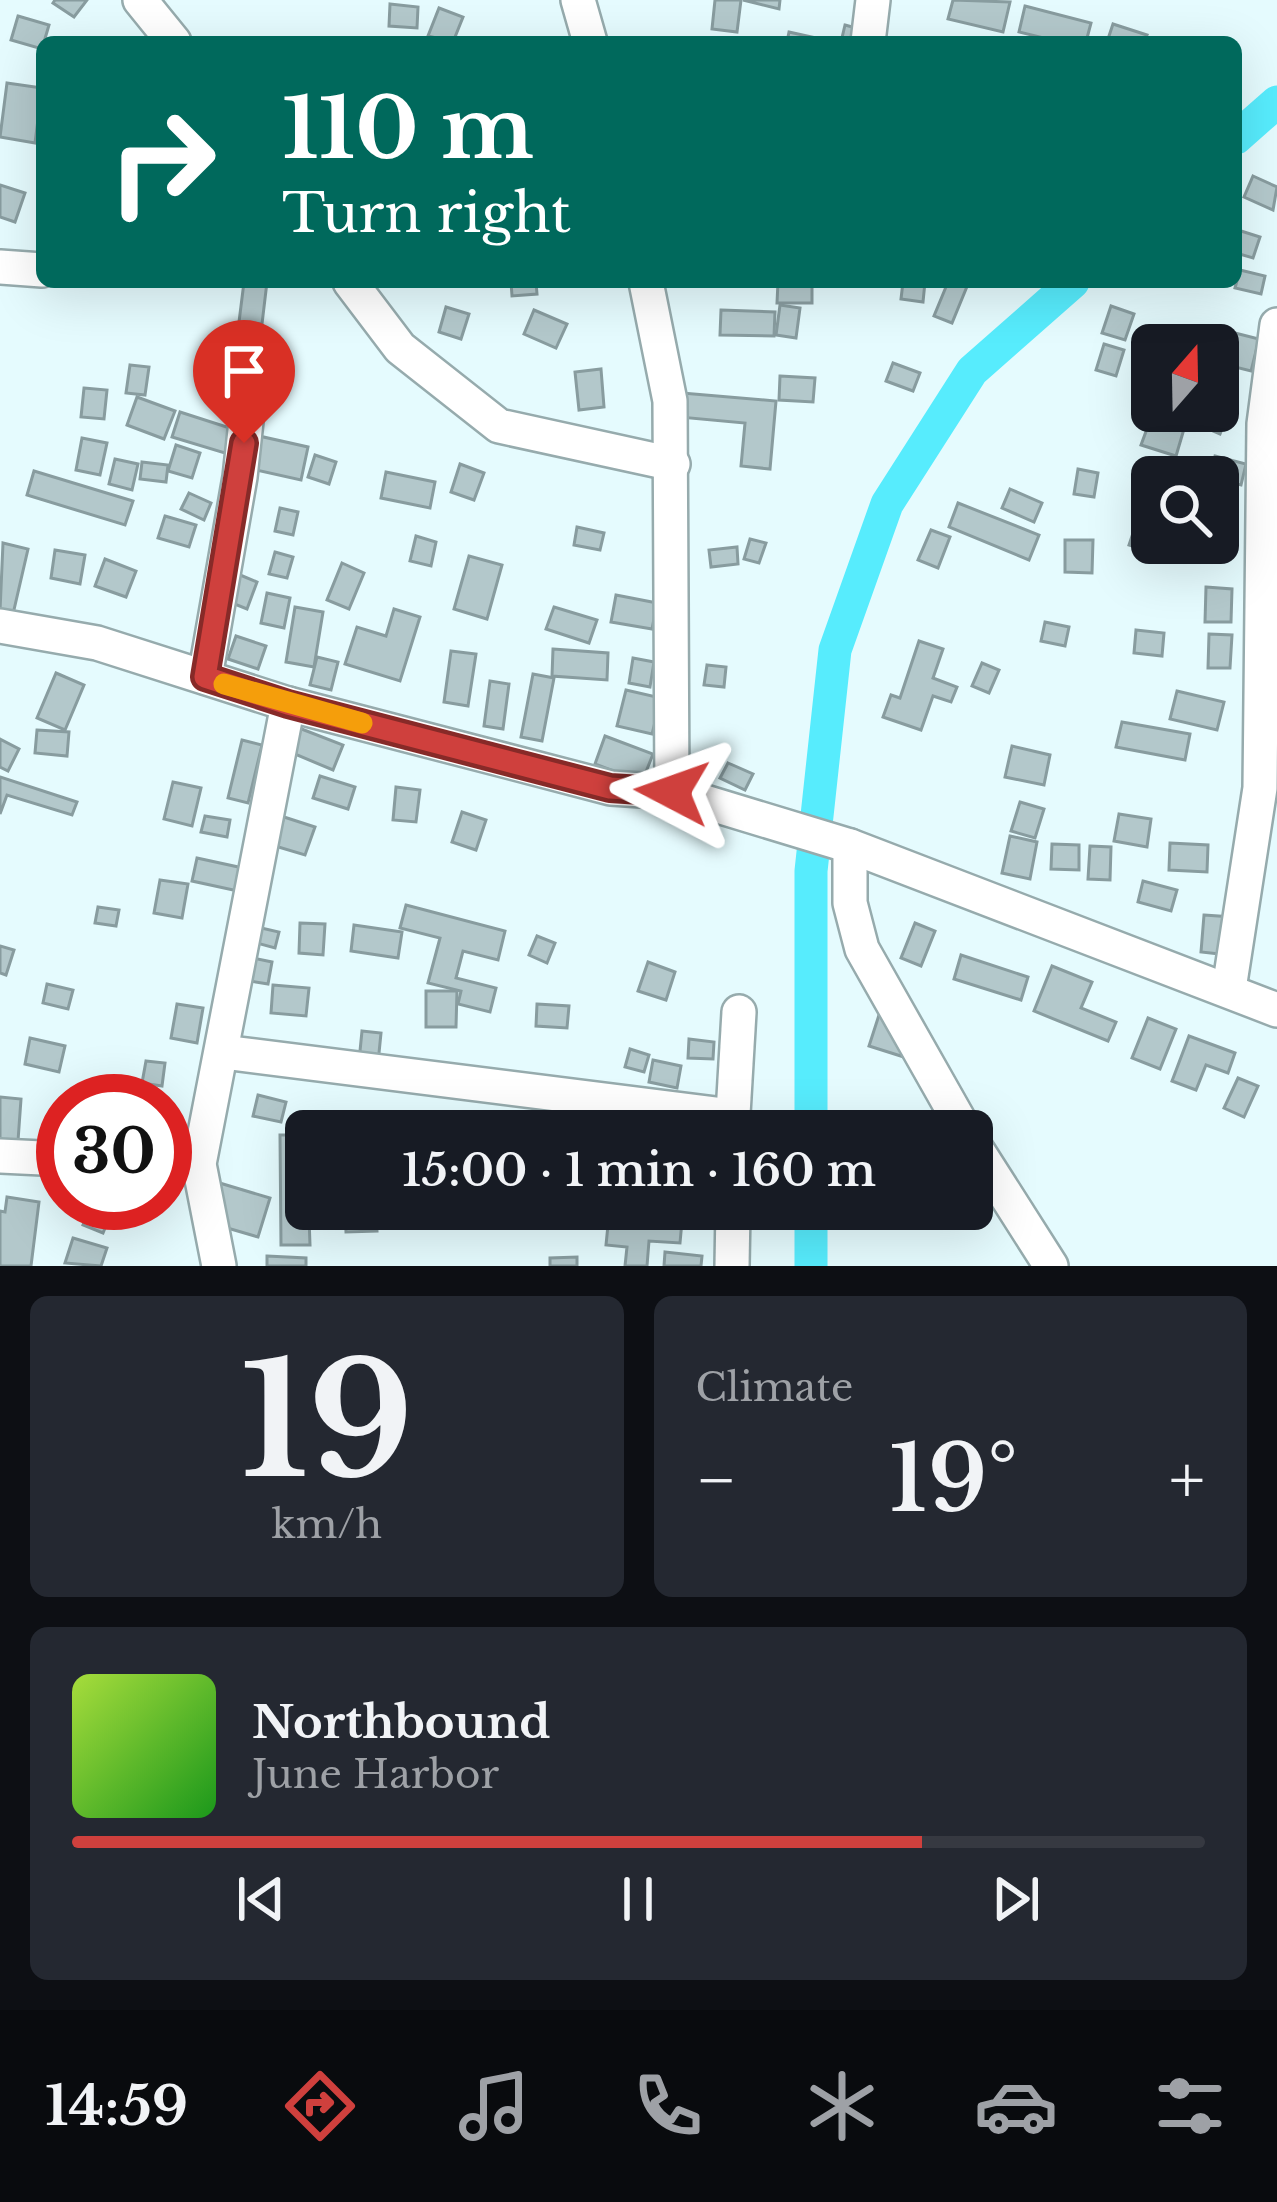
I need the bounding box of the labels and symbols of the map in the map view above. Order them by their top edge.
pin [193,320,295,443]
north arrow [1131,324,1239,432]
position arrow [609,729,735,855]
speed limit sign: 30 [36,1074,192,1230]

